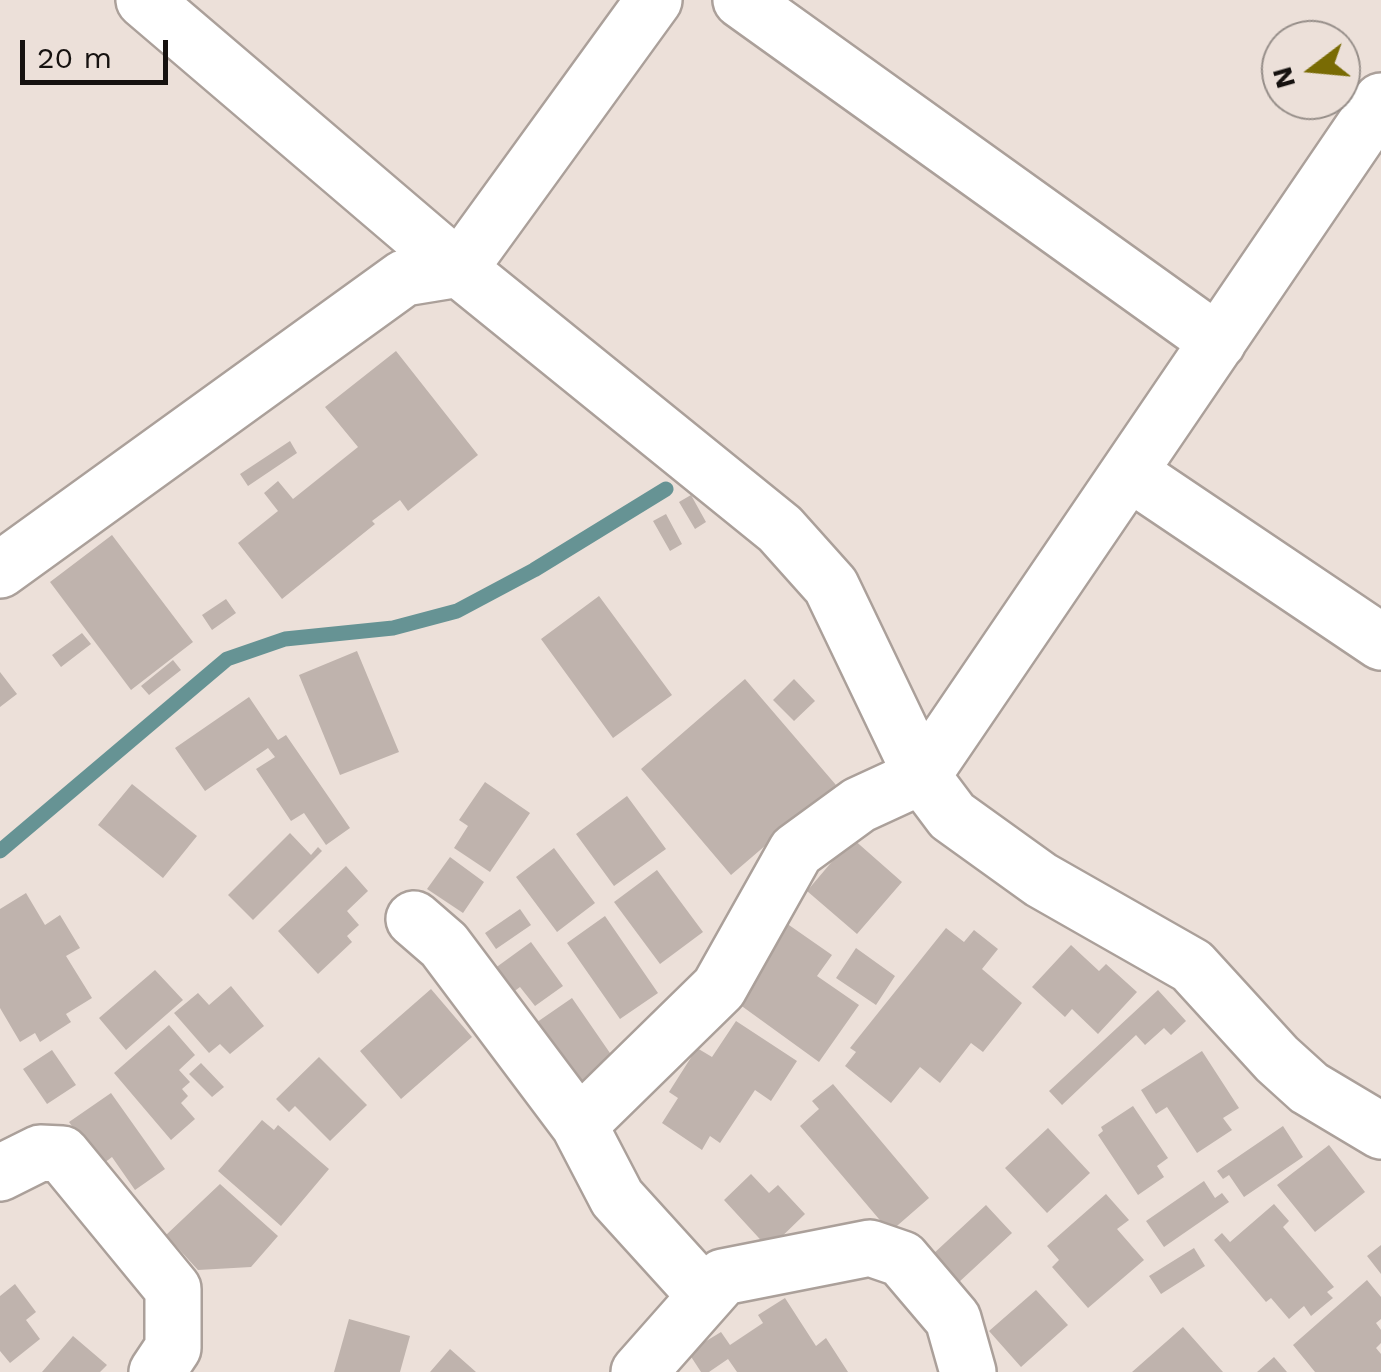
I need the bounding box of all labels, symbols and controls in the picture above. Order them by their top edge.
scale bar [25,20,172,82]
north arrow [1261,20,1361,120]
text: 20 m [37,40,112,75]
text: N [1265,63,1302,92]

